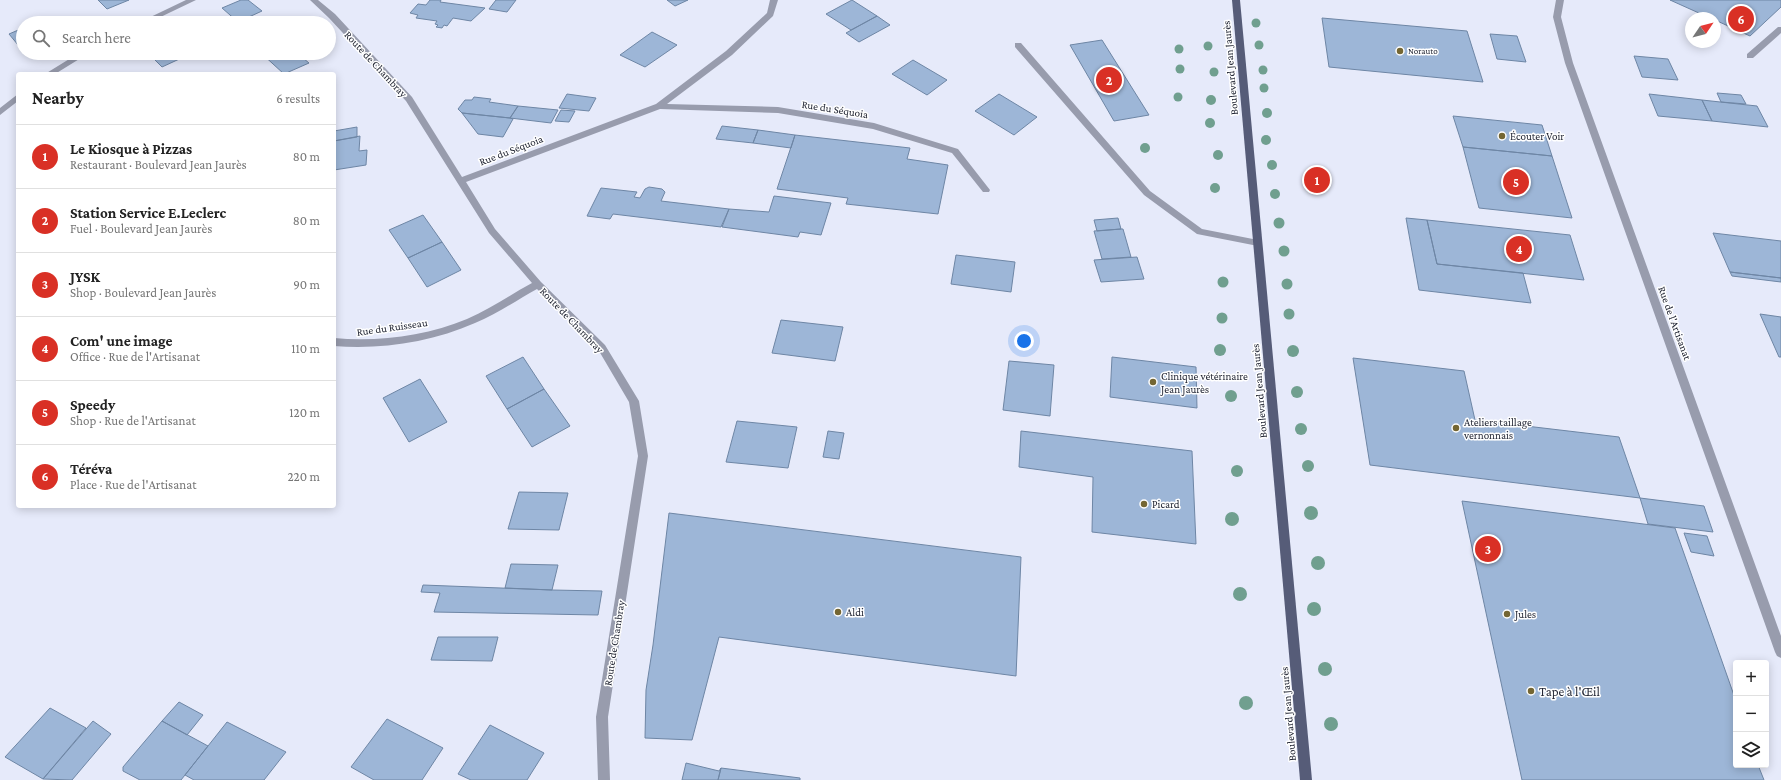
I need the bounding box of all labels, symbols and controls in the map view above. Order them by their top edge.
pin: 6 [1728,4,1754,34]
north arrow [1685,12,1721,48]
search box [16,16,336,60]
street label: Boulevard Jean Jaurès [1220,20,1241,116]
icon: search [30,27,52,49]
street label: Route de Chambray [341,28,410,101]
text: Search here [62,30,131,46]
marker: Norauto [1395,46,1405,56]
place label: Norauto [1408,46,1438,56]
pin: 2 [1096,65,1122,95]
text: Nearby [32,89,84,108]
text: 6 results [276,91,320,106]
street label: Rue du Séquoia [801,98,869,121]
place label: Écouter Voir [1510,130,1564,142]
marker: Écouter Voir [1497,131,1507,141]
street label: Rue du Séquoia [477,132,545,169]
text: Le Kiosque à Pizzas [70,141,192,157]
text: 1 [43,149,47,164]
text: 80 m [293,149,320,164]
text: Restaurant · Boulevard Jean Jaurès [70,157,247,172]
pin: 1 [1304,165,1330,195]
pin: 5 [1503,167,1529,197]
text: Station Service E.Leclerc [70,205,226,221]
text: 2 [42,213,48,228]
text: 80 m [293,213,320,228]
text: Fuel · Boulevard Jean Jaurès [70,221,212,236]
pin: 4 [1506,234,1532,264]
text: JYSK [70,269,100,285]
text: 3 [42,277,48,292]
text: 90 m [293,277,320,292]
text: Shop · Boulevard Jean Jaurès [70,285,216,300]
street label: Route de Chambray [537,285,607,357]
street label: Rue de l'Artisanat [1656,285,1694,362]
street label: Rue du Ruisseau [356,316,428,338]
your location [1014,331,1034,351]
text: Com' une image [70,333,172,349]
text: 4 [41,341,49,356]
text: 110 m [291,341,320,356]
street label: Boulevard Jean Jaurès [1249,343,1270,439]
text: Office · Rue de l'Artisanat [70,349,200,364]
place label: Clinique vétérinaire Jean Jaurès [1160,370,1248,396]
marker: Clinique vétérinaire Jean Jaurès [1148,377,1158,387]
text: Speedy [70,397,115,413]
text: 5 [42,405,48,420]
text: 120 m [289,405,320,420]
text: Shop · Rue de l'Artisanat [70,413,196,428]
place label: Ateliers taillage vernonnais [1463,416,1532,441]
marker: Ateliers taillage vernonnais [1451,423,1461,433]
text: Téréva [70,461,112,477]
text: 6 [41,469,49,484]
text: 220 m [287,469,320,484]
text: Place · Rue de l'Artisanat [70,477,197,492]
place label: Picard [1152,498,1180,510]
marker: Picard [1139,499,1149,509]
pin: 3 [1475,534,1501,564]
street label: Route de Chambray [601,599,628,687]
place label: Aldi [846,606,864,618]
marker: Aldi [833,607,843,617]
place label: Jules [1514,608,1536,621]
marker: Jules [1502,609,1512,619]
map controls [1733,660,1769,768]
button: + [1733,660,1769,696]
street label: Boulevard Jean Jaurès [1278,666,1299,762]
place label: Tape à l'Œil [1539,684,1600,699]
marker: Tape à l'Œil [1526,686,1536,696]
button: − [1733,696,1769,732]
button: layers [1733,732,1769,768]

